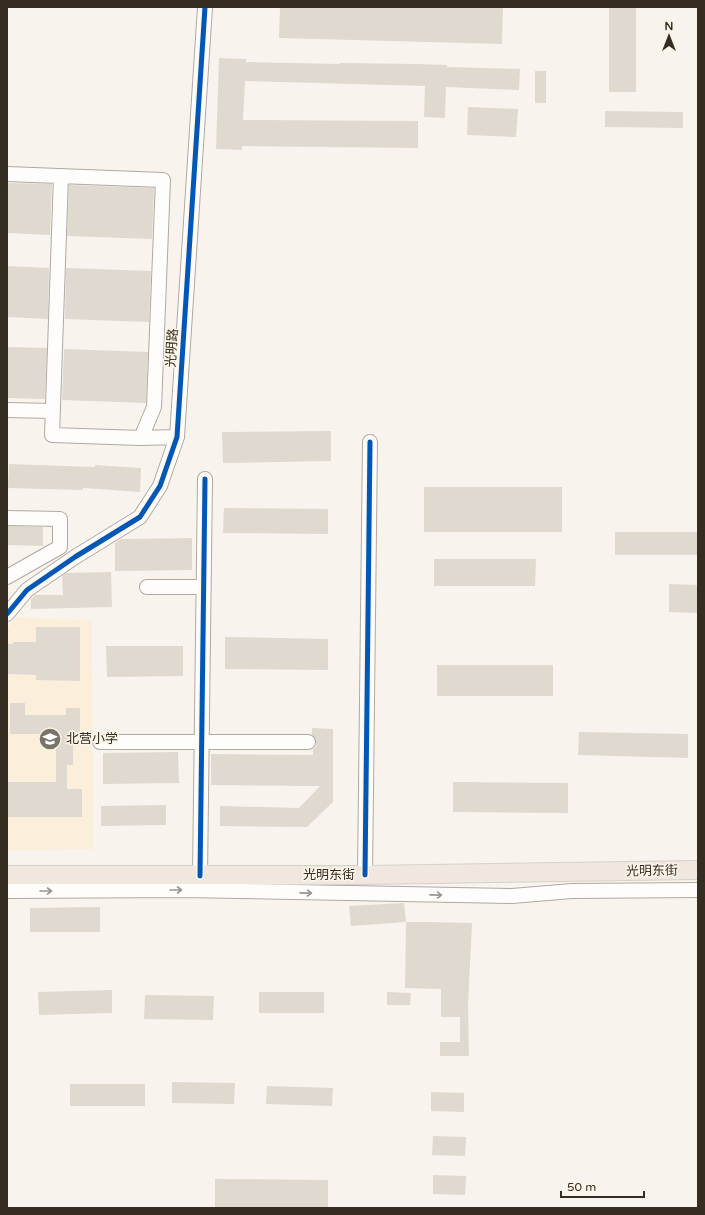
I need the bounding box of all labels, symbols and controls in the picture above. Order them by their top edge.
north arrow [649,16,689,56]
text: N [665,20,673,33]
street label: 光明路 [163,328,181,368]
school or university icon: 北营小学 [37,726,63,752]
place label: 北营小学 [66,731,118,747]
street label: 光明东街 [626,863,678,879]
street label: 光明东街 [303,867,355,883]
one-way arrow [169,886,182,894]
one-way arrow [39,887,52,895]
one-way arrow [299,889,312,896]
one-way arrow [429,891,442,899]
scale bar [561,1173,644,1199]
text: 50 m [567,1180,596,1194]

